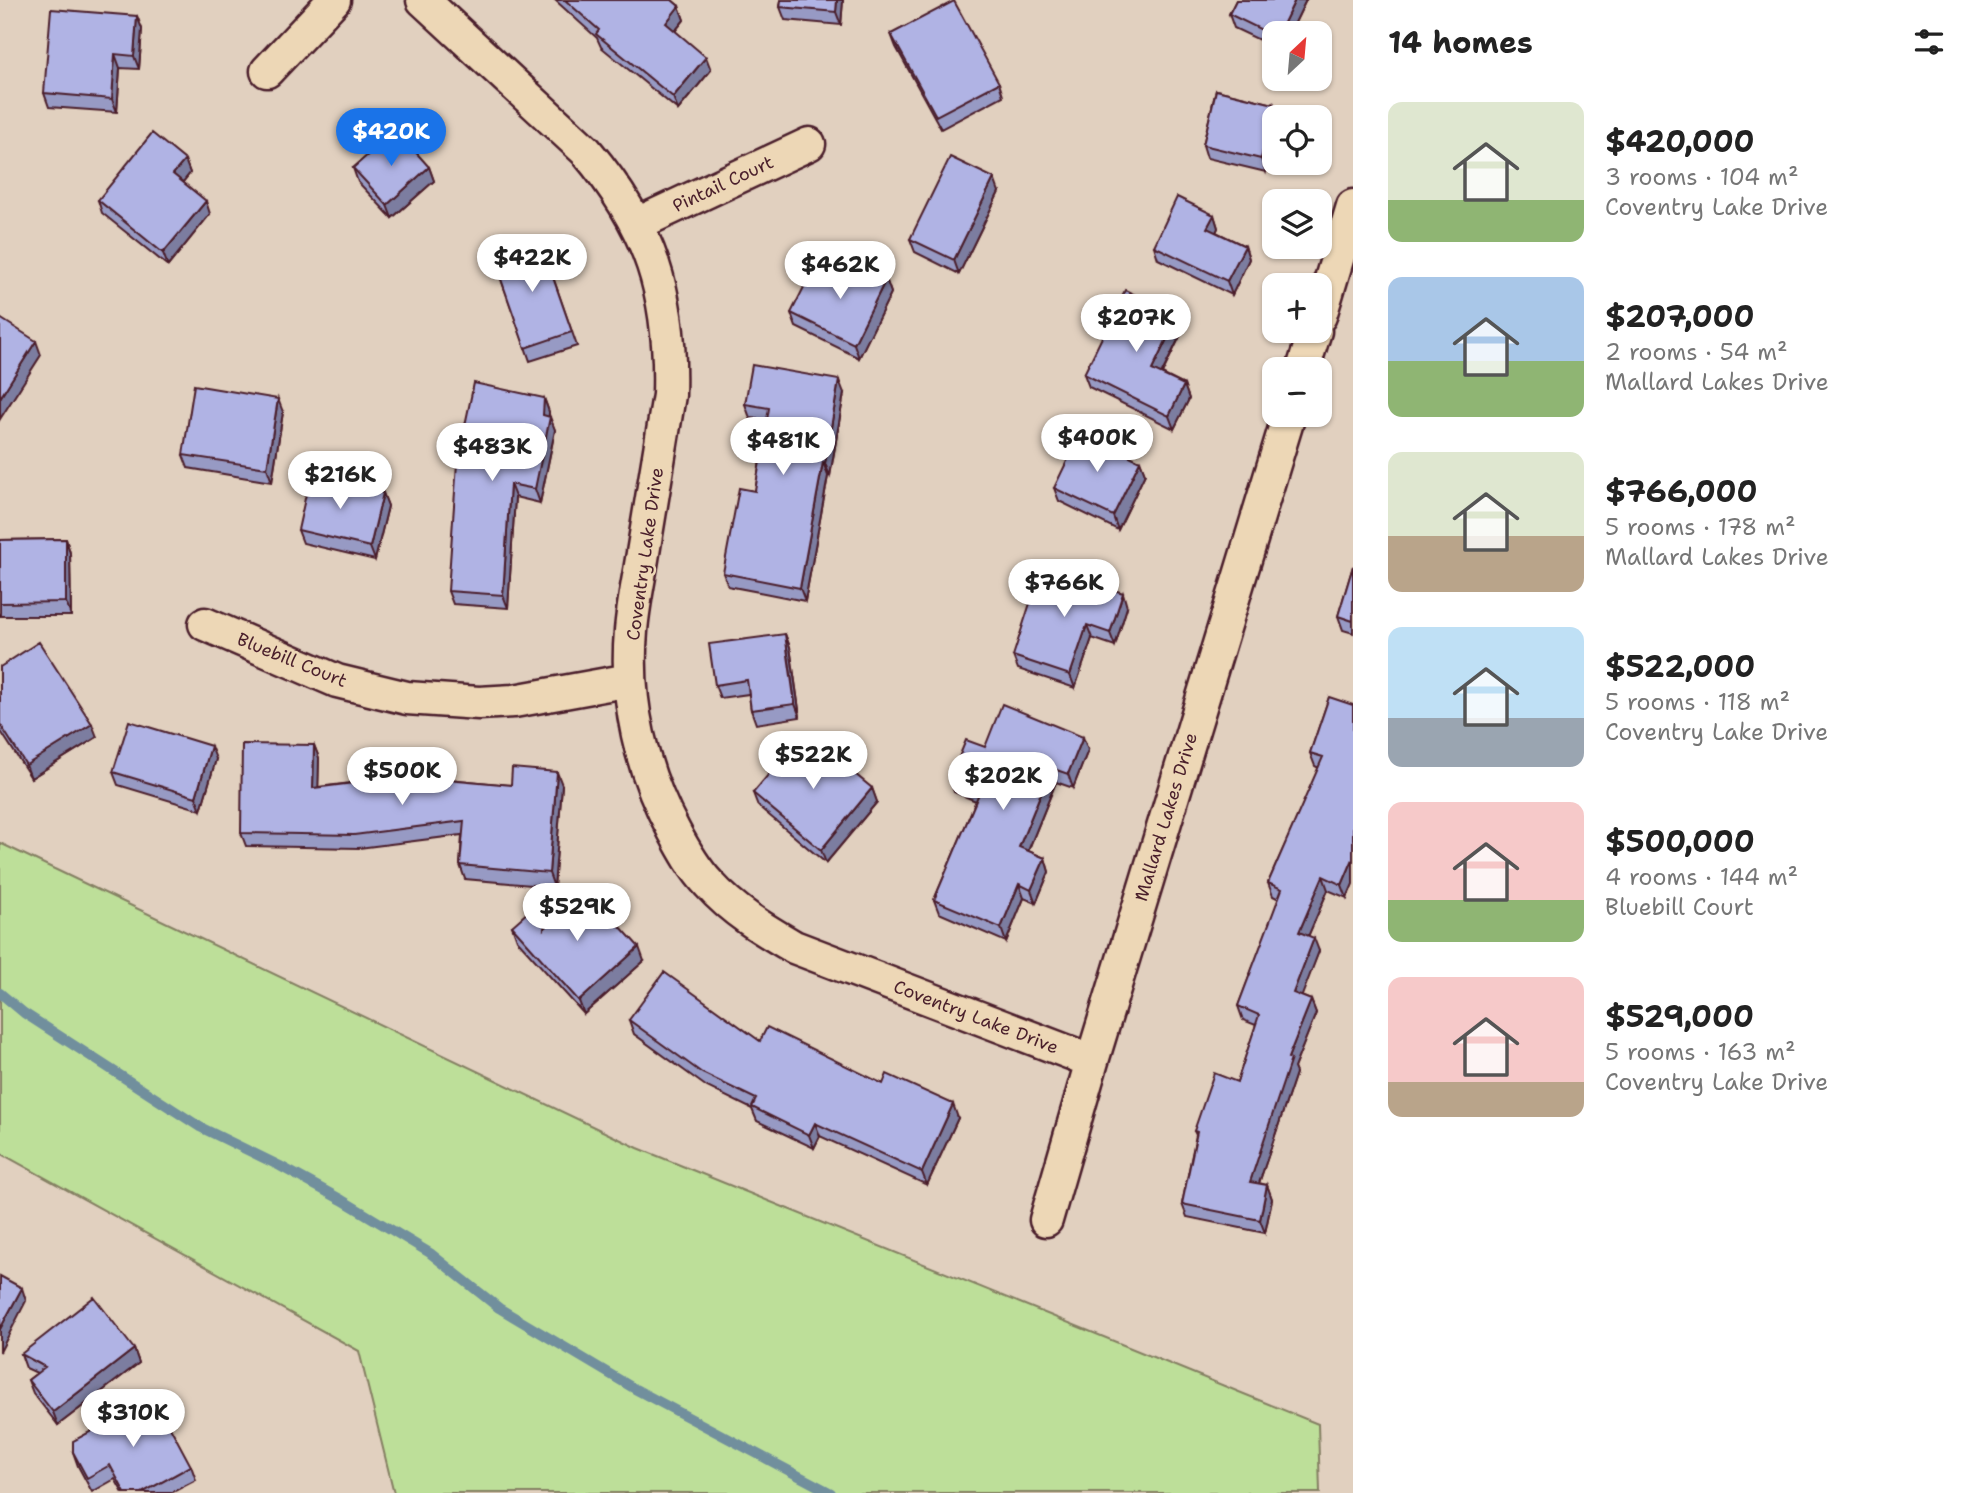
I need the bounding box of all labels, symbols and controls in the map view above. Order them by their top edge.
north arrow [1262,21,1332,91]
map controls [1262,21,1332,427]
text: 14 homes [1388,22,1533,63]
icon: filters [1910,23,1948,61]
button: locate [1262,105,1332,175]
pin: $420K [342,108,440,168]
text: $420K [352,116,430,146]
text: $420,000 [1605,121,1755,162]
icon: home [1444,130,1528,214]
street label: Pintail Court [669,150,777,218]
text: 3 rooms · 104 m² [1605,162,1798,192]
button: layers [1262,189,1332,259]
text: Coventry Lake Drive [1605,192,1828,222]
pin: $422K [483,234,581,294]
text: $422K [493,242,571,272]
pin: $462K [791,242,889,301]
text: $462K [801,249,879,279]
button: + [1262,273,1332,343]
pin: $207K [1087,294,1185,354]
text: $207,000 [1605,296,1755,337]
text: $207K [1097,302,1175,332]
icon: home [1444,305,1528,389]
text: 2 rooms · 54 m² [1605,337,1788,367]
button: − [1262,357,1332,427]
text: Mallard Lakes Drive [1605,367,1829,397]
pin: $400K [1048,414,1146,474]
pin: $481K [734,418,832,477]
text: $400K [1057,422,1137,452]
pin: $483K [443,424,541,483]
text: $481K [746,425,820,455]
text: $483K [452,431,532,461]
pin: $216K [291,452,389,511]
text: $216K [304,459,376,489]
street label: Coventry Lake Drive [621,466,669,642]
text: $766,000 [1605,471,1758,512]
icon: home [1444,480,1528,564]
text: 5 rooms · 178 m² [1605,512,1796,542]
text: Mallard Lakes Drive [1605,542,1829,572]
pin: $766K [1015,560,1113,619]
text: $766K [1024,567,1104,597]
street label: Bluebill Court [234,627,351,693]
text: $522,000 [1605,646,1755,687]
icon: home [1444,655,1528,739]
text: 5 rooms · 118 m² [1605,687,1790,717]
text: Coventry Lake Drive [1605,717,1828,747]
street label: Mallard Lakes Drive [1129,730,1203,904]
pin: $522K [764,732,862,791]
text: $522K [774,739,852,769]
pin: $500K [353,748,451,807]
pin: $202K [954,752,1052,812]
text: $500K [363,755,441,785]
text: $202K [964,760,1042,790]
text: $500,000 [1605,821,1755,862]
icon: home [1444,830,1528,914]
text: 4 rooms · 144 m² [1605,862,1798,892]
pin: $529K [528,884,626,943]
text: $529K [539,891,615,921]
text: Bluebill Court [1605,892,1754,922]
street label: Coventry Lake Drive [890,974,1062,1060]
text: $529,000 [1605,996,1754,1037]
icon: home [1444,1005,1528,1089]
text: 5 rooms · 163 m² [1605,1037,1796,1067]
text: Coventry Lake Drive [1605,1067,1828,1097]
pin: $310K [84,1390,182,1449]
text: $310K [97,1397,169,1427]

